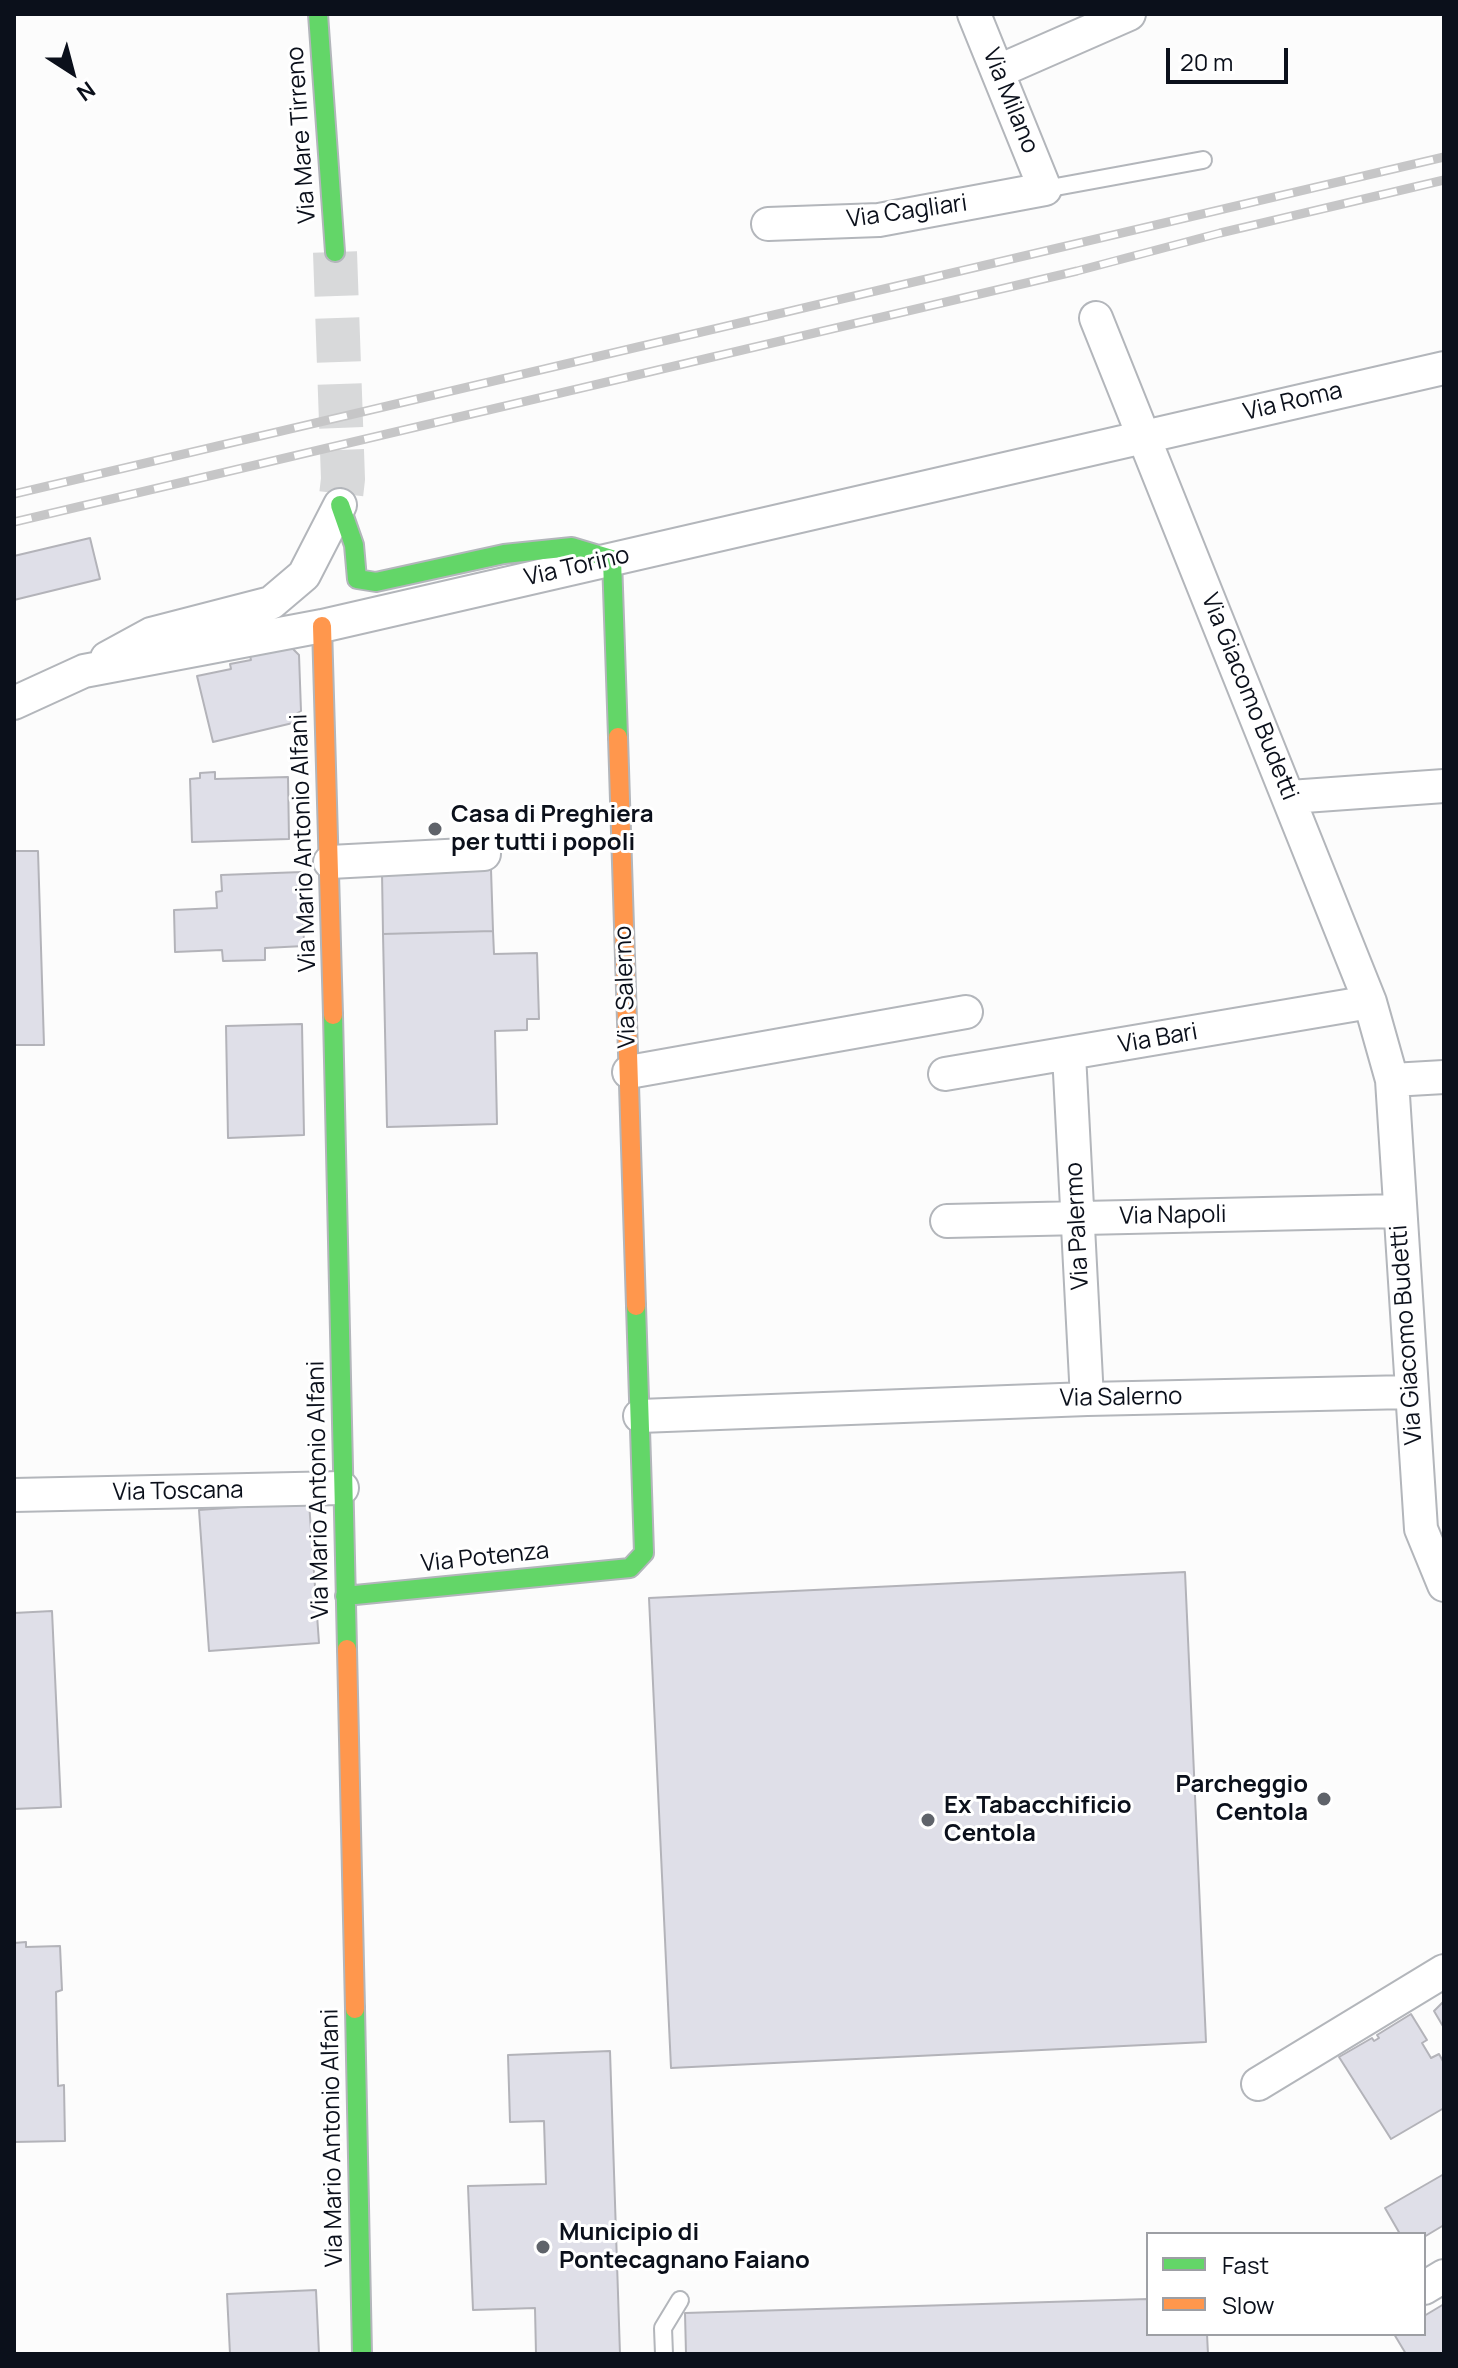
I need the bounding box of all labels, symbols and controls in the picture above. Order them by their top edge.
north arrow [32,32,112,112]
scale bar [1170,32,1292,82]
street label: Via Milano [976,44,1044,158]
street label: Via Mare Tirreno [281,45,323,225]
text: 20 m [1180,45,1233,78]
text: N [71,75,101,108]
street label: Via Cagliari [845,189,969,235]
street label: Via Roma [1241,377,1345,427]
street label: Via Torino [522,541,632,593]
street label: Via Giacomo Budetti [1194,589,1304,805]
street label: Via Mario Antonio Alfani [285,713,323,973]
place label: Casa di Preghiera per tutti i popoli [451,801,654,857]
marker: Casa di Preghiera per tutti i popoli [426,820,444,838]
street label: Via Salerno [609,925,643,1049]
street label: Via Bari [1116,1018,1200,1060]
street label: Via Palermo [1060,1161,1096,1291]
street label: Via Napoli [1119,1201,1227,1231]
street label: Via Giacomo Budetti [1385,1224,1429,1446]
street label: Via Mario Antonio Alfani [302,1361,336,1619]
street label: Via Salerno [1059,1383,1183,1413]
street label: Via Toscana [112,1476,244,1508]
street label: Via Potenza [419,1537,551,1579]
place label: Parcheggio Centola [1175,1771,1308,1827]
marker: Parcheggio Centola [1315,1790,1333,1808]
place label: Ex Tabacchificio Centola [944,1792,1132,1848]
marker: Ex Tabacchificio Centola [919,1811,937,1829]
street label: Via Mario Antonio Alfani [316,2009,350,2267]
place label: Municipio di Pontecagnano Faiano [559,2219,810,2275]
legend [1146,2232,1426,2336]
marker: Municipio di Pontecagnano Faiano [534,2238,552,2256]
text: Fast [1222,2248,1269,2281]
text: Slow [1222,2288,1275,2321]

